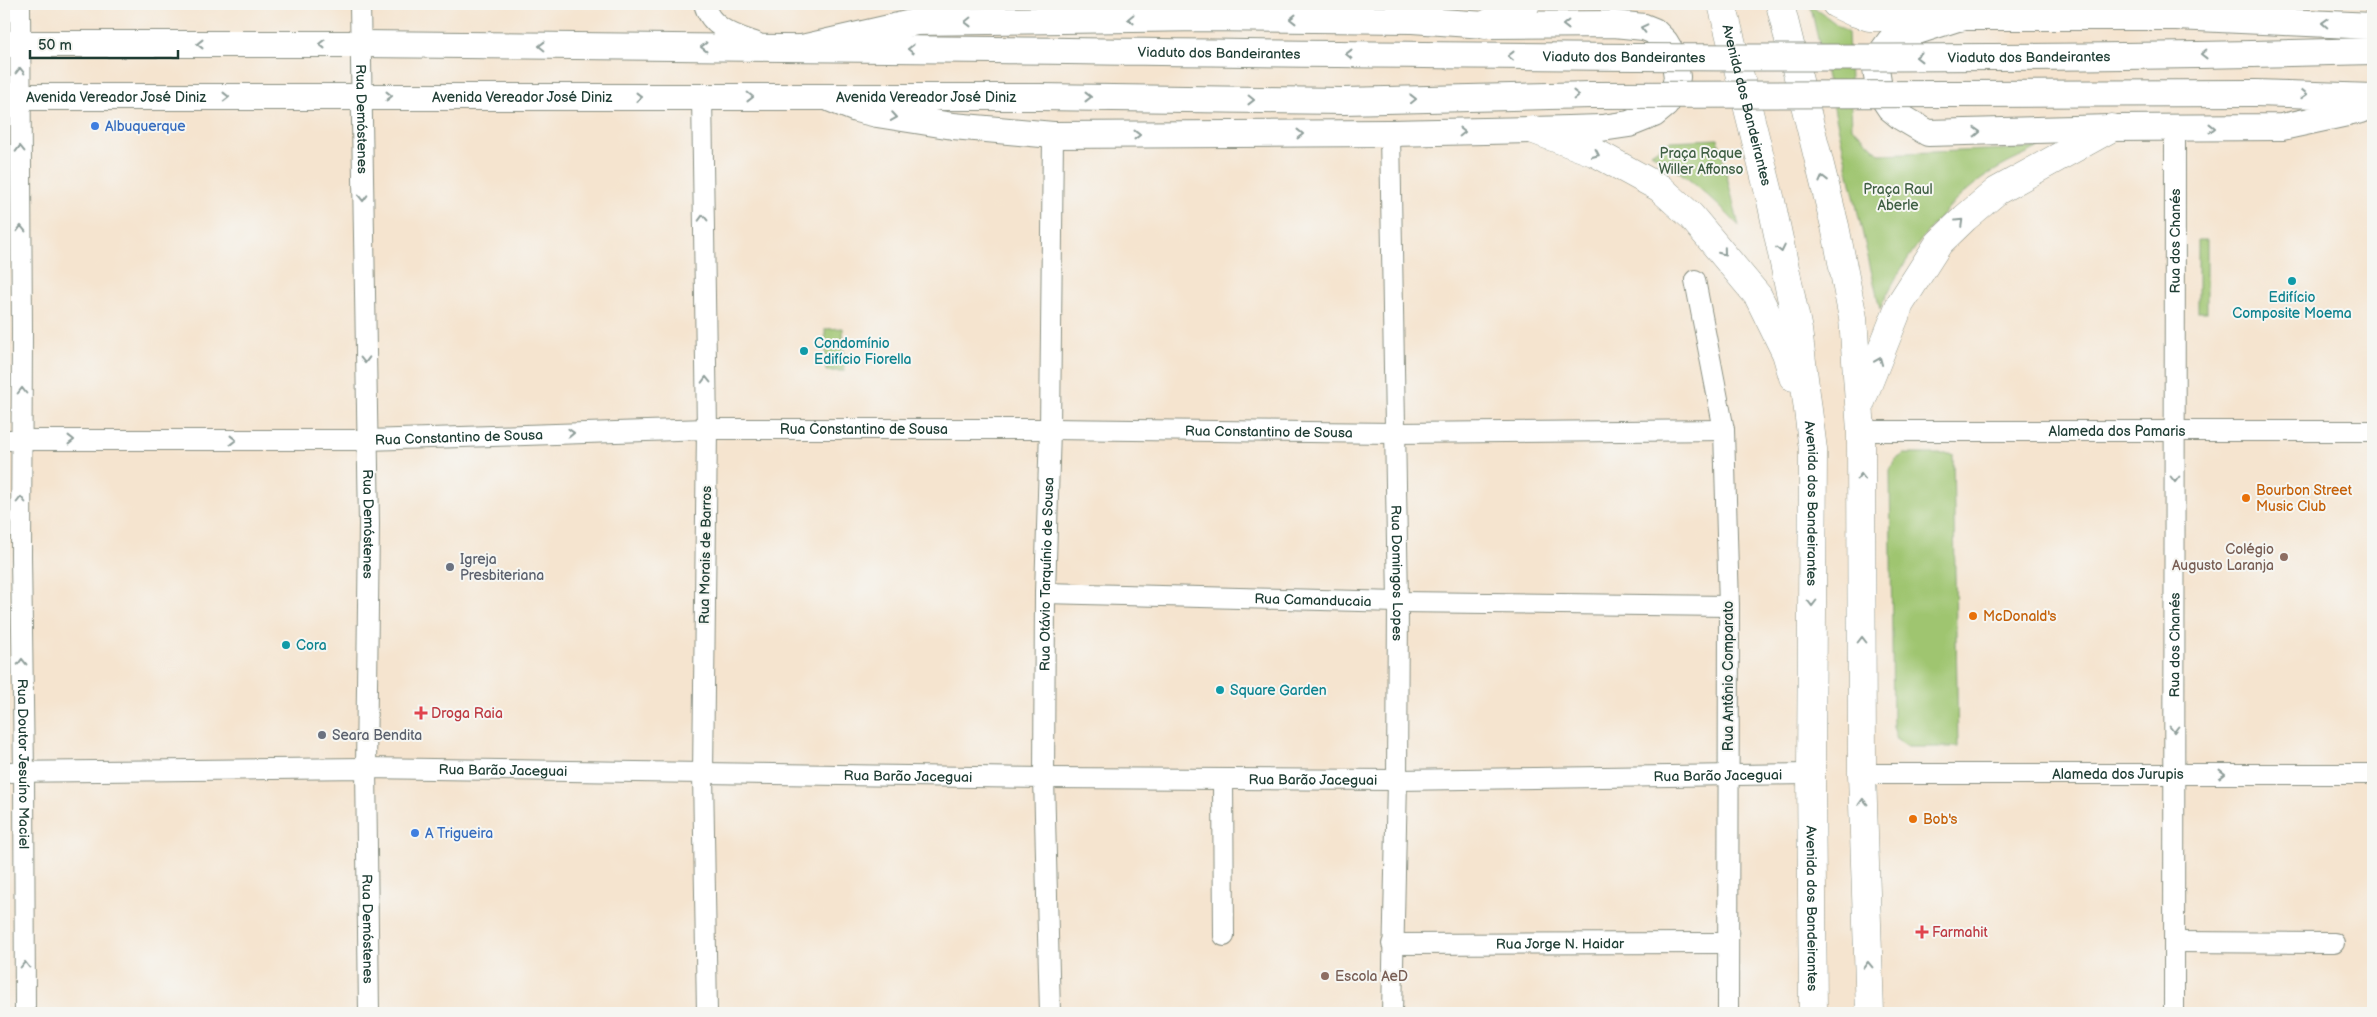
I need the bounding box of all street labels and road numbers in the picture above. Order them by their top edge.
street label: Avenida dos Bandeirantes [1718,23,1775,187]
street label: Viaduto dos Bandeirantes [1137,44,1301,63]
street label: Viaduto dos Bandeirantes [1542,48,1706,66]
street label: Viaduto dos Bandeirantes [1947,48,2111,66]
street label: Rua Demóstenes [352,64,371,174]
street label: Avenida Vereador José Diniz [26,89,206,106]
street label: Avenida Vereador José Diniz [432,89,612,106]
street label: Avenida Vereador José Diniz [836,89,1016,106]
street label: Rua dos Chanés [2167,188,2184,294]
street label: Avenida dos Bandeirantes [1800,420,1821,586]
street label: Rua Constantino de Sousa [780,421,948,438]
street label: Rua Constantino de Sousa [1185,423,1353,442]
street label: Alameda dos Pamaris [2049,423,2185,440]
street label: Rua Constantino de Sousa [375,426,543,449]
street label: Rua Demóstenes [359,469,377,579]
street label: Rua Otávio Tarquínio de Sousa [1037,477,1058,671]
street label: Rua Morais de Barros [696,486,715,624]
street label: Rua Domingos Lopes [1387,505,1406,641]
street label: Rua Camanducaia [1254,590,1372,610]
street label: Rua dos Chanés [2166,592,2183,698]
street label: Rua Antônio Comparato [1720,601,1737,751]
street label: Rua Doutor Jesuíno Maciel [14,679,32,849]
street label: Rua Barão Jaceguai [439,761,567,780]
street label: Rua Barão Jaceguai [1653,766,1782,785]
street label: Alameda dos Jurupis [2052,766,2184,783]
street label: Rua Barão Jaceguai [843,767,972,786]
street label: Rua Barão Jaceguai [1249,771,1377,789]
street label: Avenida dos Bandeirantes [1802,825,1821,991]
street label: Rua Demóstenes [358,874,377,984]
street label: Rua Jorge N. Haidar [1496,935,1625,953]

